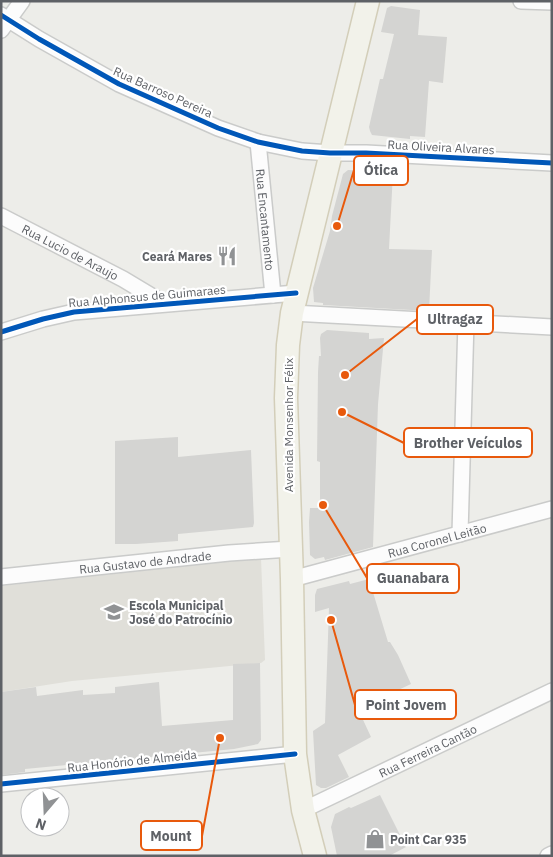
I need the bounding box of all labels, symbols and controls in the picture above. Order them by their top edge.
street label: Rua Barroso Pereira [111,63,216,121]
street label: Rua Oliveira Alvares [387,137,495,157]
callout: Ótica [354,156,408,185]
text: Ótica [364,161,398,179]
street label: Rua Encantamento [253,168,278,272]
street label: Rua Lucio de Araujo [19,221,121,283]
restaurant icon: Ceará Mares [216,245,238,267]
place label: Ceará Mares [142,249,212,264]
street label: Rua Alphonsus de Guimaraes [68,282,226,310]
callout: Ultragaz [417,305,493,334]
text: Ultragaz [427,310,483,328]
street label: Avenida Monsenhor Félix [281,358,296,492]
callout: Brother Veículos [404,428,532,457]
text: Brother Veículos [414,434,522,452]
street label: Rua Coronel Leitão [386,520,488,560]
street label: Rua Gustavo de Andrade [78,547,212,576]
callout: Guanabara [367,564,459,593]
text: Guanabara [377,569,449,587]
place label: Escola Municipal José do Patrocínio [129,598,233,627]
school or university icon: Escola Municipal José do Patrocínio [103,601,125,623]
callout: Point Jovem [355,690,456,719]
text: Point Jovem [365,696,447,714]
street label: Rua Ferreira Cantão [376,721,479,780]
street label: Rua Honório de Almeida [66,747,198,775]
north arrow [20,787,70,837]
text: N [33,814,48,834]
callout: Mount [141,821,202,850]
text: Mount [150,827,192,845]
shop icon: Point Car 935 [364,828,386,850]
place label: Point Car 935 [390,832,466,847]

